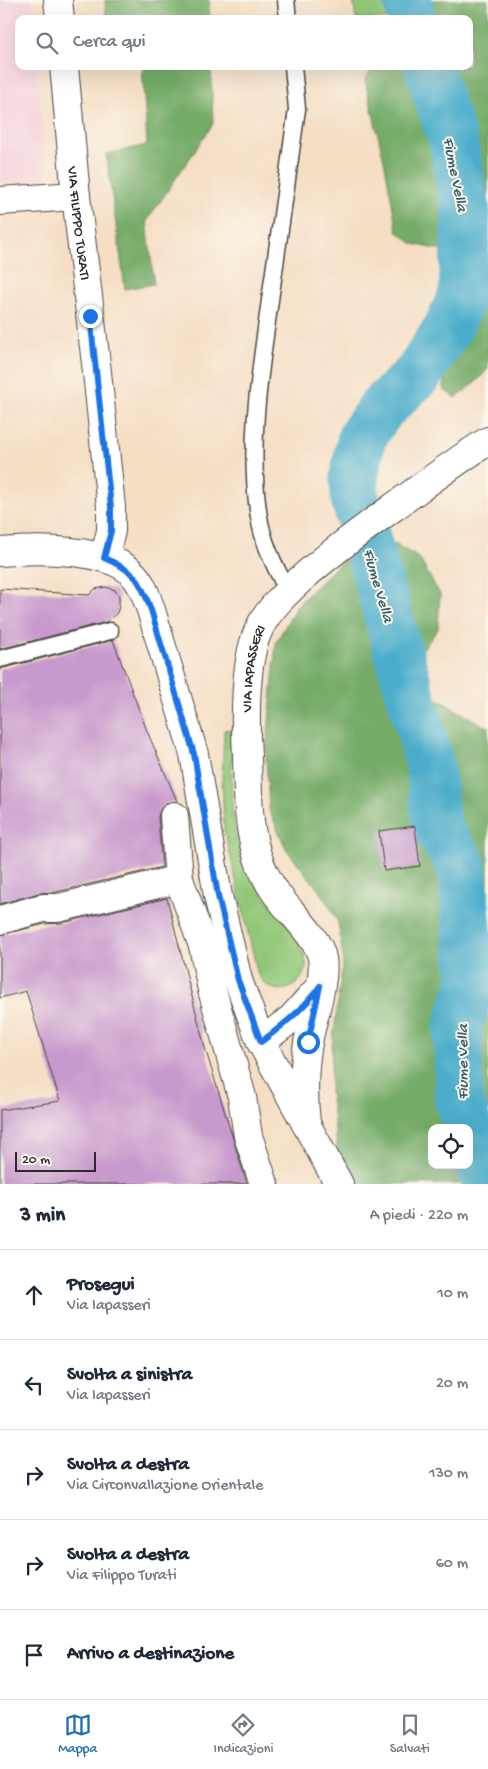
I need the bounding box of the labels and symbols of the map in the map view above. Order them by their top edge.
water label: Fiume Vella [437,136,470,215]
street label: VIA FILIPPO TURATI [62,165,93,281]
route end [79,305,102,328]
water label: Fiume Vella [357,547,397,626]
street label: VIA IAPASSERI [239,622,271,713]
water label: Fiume Vella [455,1023,474,1100]
route start [297,1031,320,1054]
scale bar [15,1149,96,1172]

